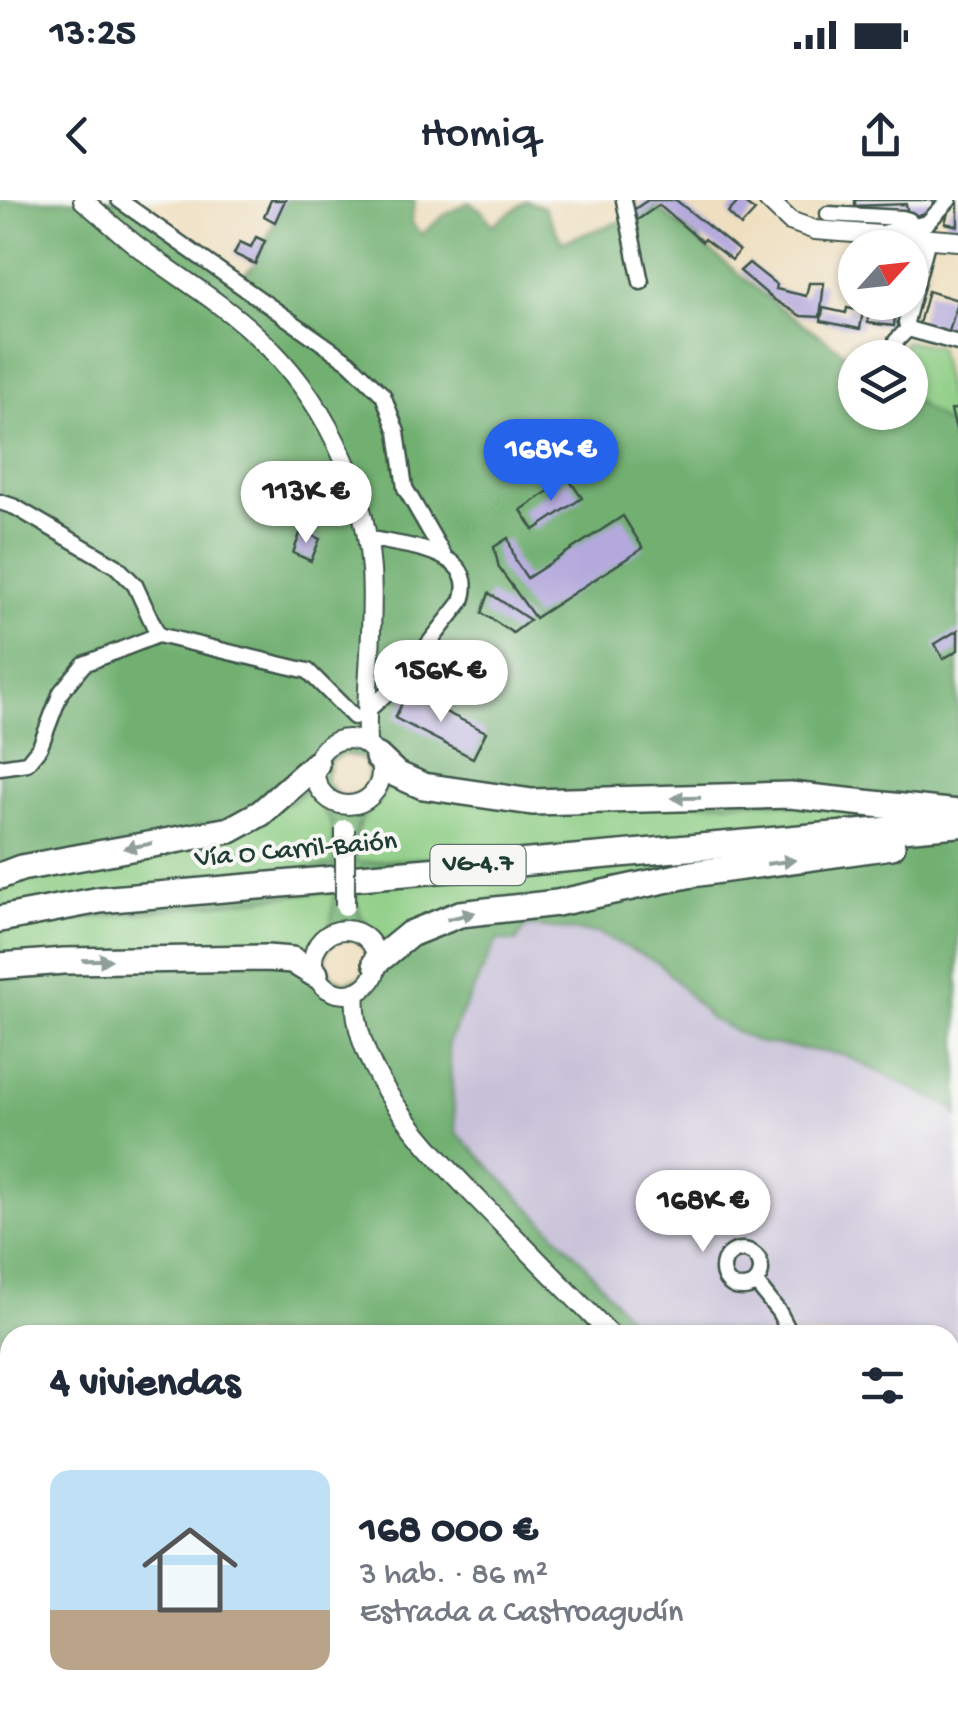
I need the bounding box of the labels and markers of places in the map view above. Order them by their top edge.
pin: 168K € [470,419,632,504]
pin: 113K € [225,461,387,546]
pin: 156K € [360,640,522,725]
pin: 168K € [622,1170,784,1255]

